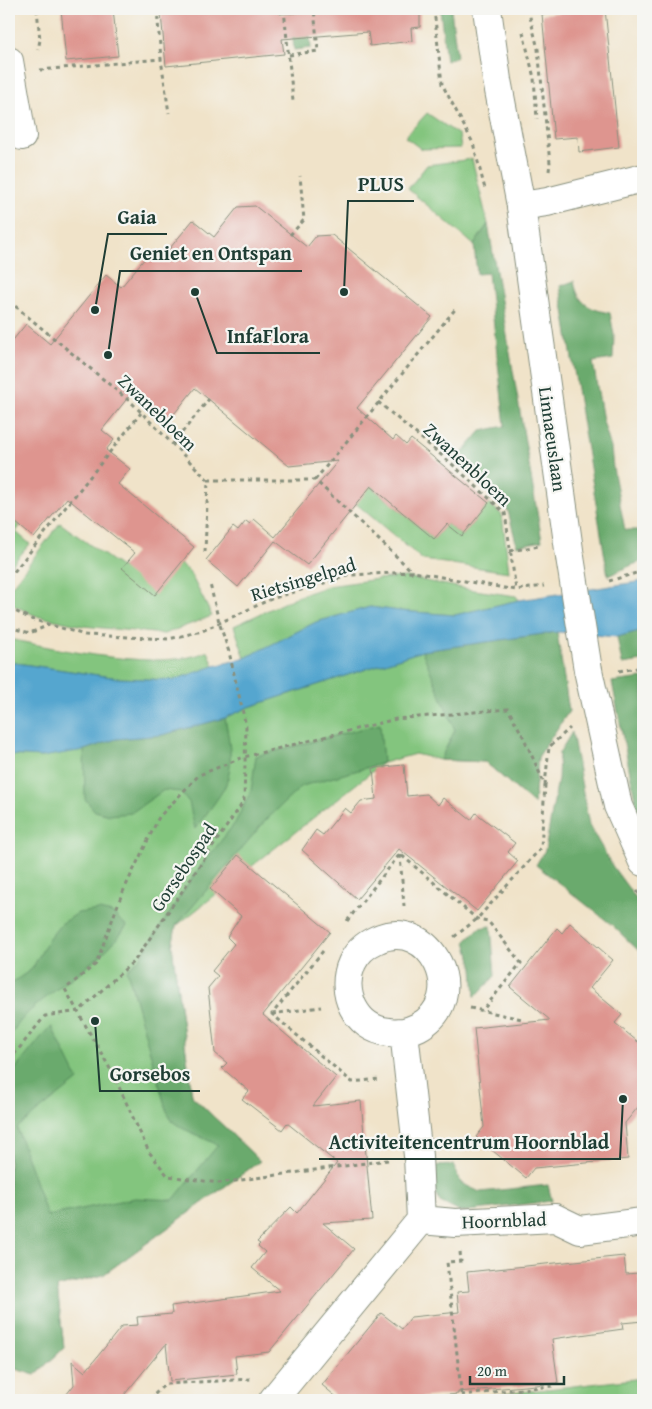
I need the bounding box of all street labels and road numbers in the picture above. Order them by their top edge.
street label: Zwanebloem [112,367,204,458]
street label: Linnaeuslaan [532,385,574,494]
street label: Zwanenbloem [418,416,519,513]
street label: Rietsingelpad [247,549,360,608]
street label: Gorsebospad [143,816,224,917]
street label: Hoornblad [461,1204,548,1235]

